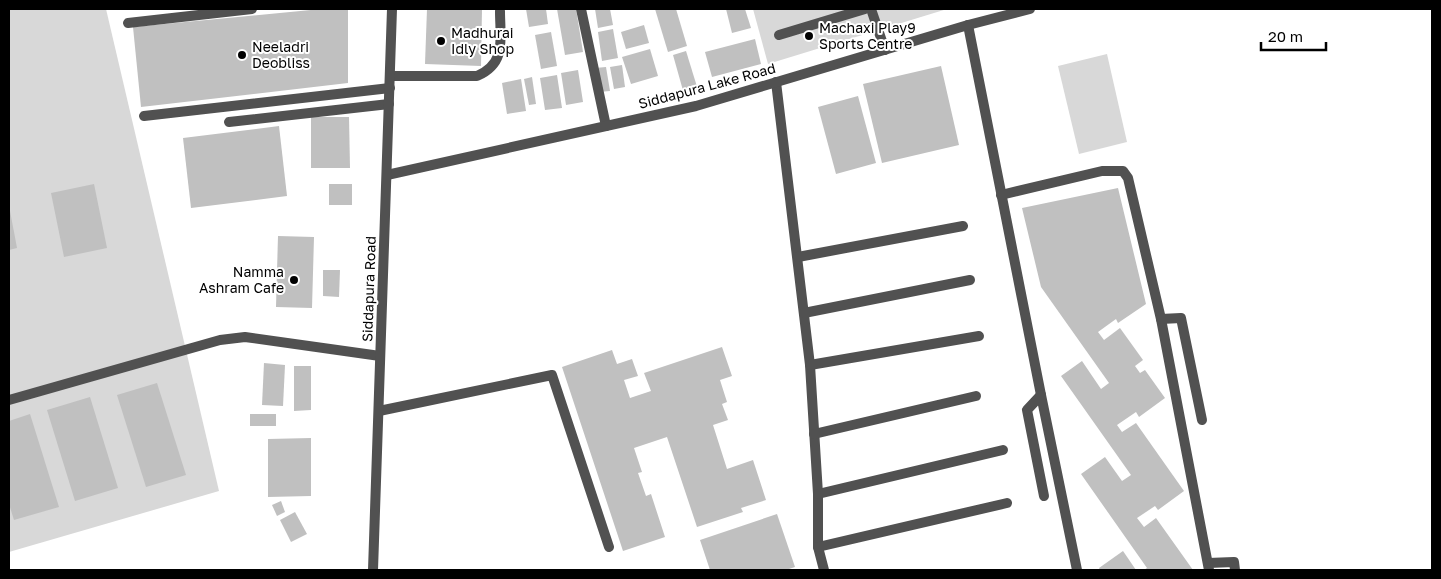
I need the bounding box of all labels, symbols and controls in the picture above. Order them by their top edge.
place label: Machaxi Play9 Sports Centre [819,19,916,52]
scale bar [1261,20,1326,52]
place label: Madhurai Idly Shop [451,24,514,57]
text: 20 m [1268,27,1303,45]
marker: Machaxi Play9 Sports Centre [803,30,815,42]
marker: Madhurai Idly Shop [435,35,447,47]
place label: Neeladri Deobliss [252,38,310,71]
marker: Neeladri Deobliss [236,49,248,61]
street label: Siddapura Lake Road [636,59,777,112]
street label: Siddapura Road [358,236,379,342]
place label: Namma Ashram Cafe [199,263,284,296]
marker: Namma Ashram Cafe [288,274,300,286]

